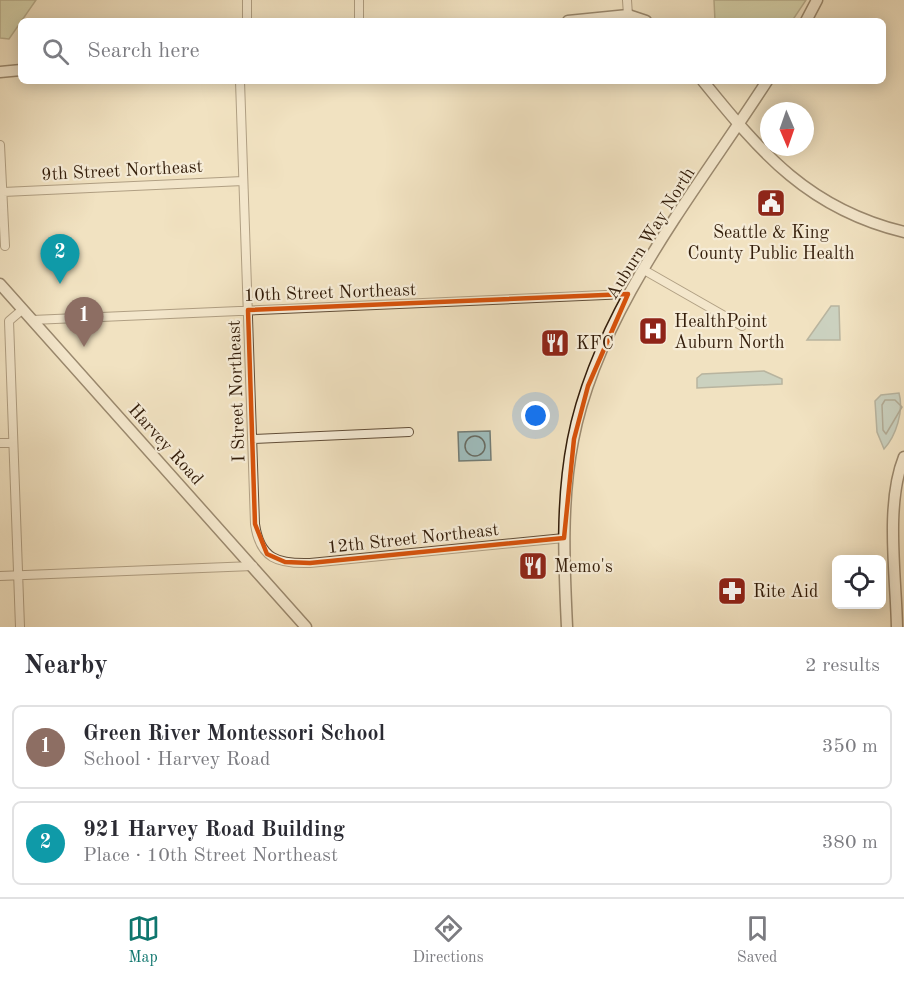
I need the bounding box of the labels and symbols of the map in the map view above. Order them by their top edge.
north arrow [760,102,814,156]
street label: 9th Street Northeast [41,158,203,184]
street label: Auburn Way North [603,164,699,303]
public building icon: Seattle & King County Public Health [755,187,787,219]
place label: Seattle & King County Public Health [687,224,855,263]
pin: 2 [40,234,80,284]
street label: 10th Street Northeast [244,281,416,305]
pin: 1 [64,298,104,347]
place label: HealthPoint Auburn North [674,313,785,352]
hospital icon: HealthPoint Auburn North [637,315,669,347]
street label: I Street Northeast [226,319,248,462]
restaurant icon: KFC [539,327,571,359]
place label: KFC [576,335,614,353]
street label: Harvey Road [124,401,206,489]
your location [521,401,550,430]
street label: 12th Street Northeast [326,521,500,557]
restaurant icon: Memo's [517,550,549,582]
place label: Memo's [554,558,613,576]
pharmacy icon: Rite Aid [716,575,748,607]
place label: Rite Aid [753,583,818,601]

